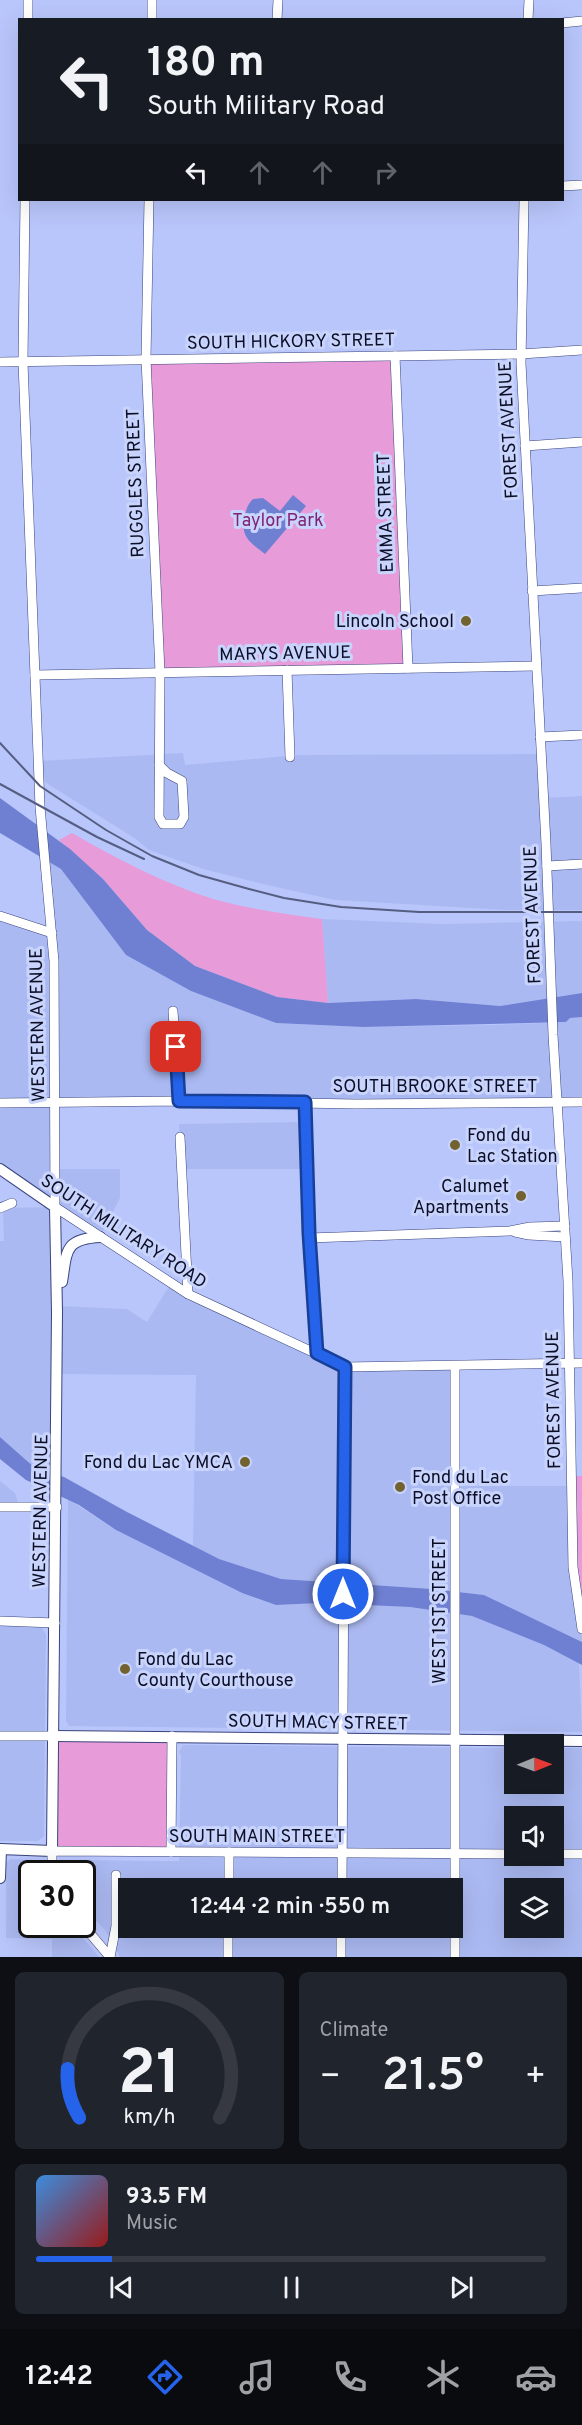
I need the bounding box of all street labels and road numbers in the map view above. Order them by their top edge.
street label: SOUTH HICKORY STREET [187,329,395,356]
street label: FOREST AVENUE [494,360,525,499]
street label: RUGGLES STREET [122,408,151,558]
street label: EMMA STREET [373,453,400,573]
street label: MARYS AVENUE [219,642,351,667]
street label: FOREST AVENUE [520,846,547,984]
street label: WESTERN AVENUE [26,948,51,1102]
street label: SOUTH BROOKE STREET [332,1076,538,1099]
street label: SOUTH MILITARY ROAD [36,1170,211,1295]
street label: FOREST AVENUE [542,1331,567,1469]
street label: WESTERN AVENUE [29,1434,54,1588]
street label: WEST 1ST STREET [429,1538,452,1684]
street label: SOUTH MACY STREET [228,1710,408,1737]
street label: SOUTH MAIN STREET [169,1826,345,1849]

